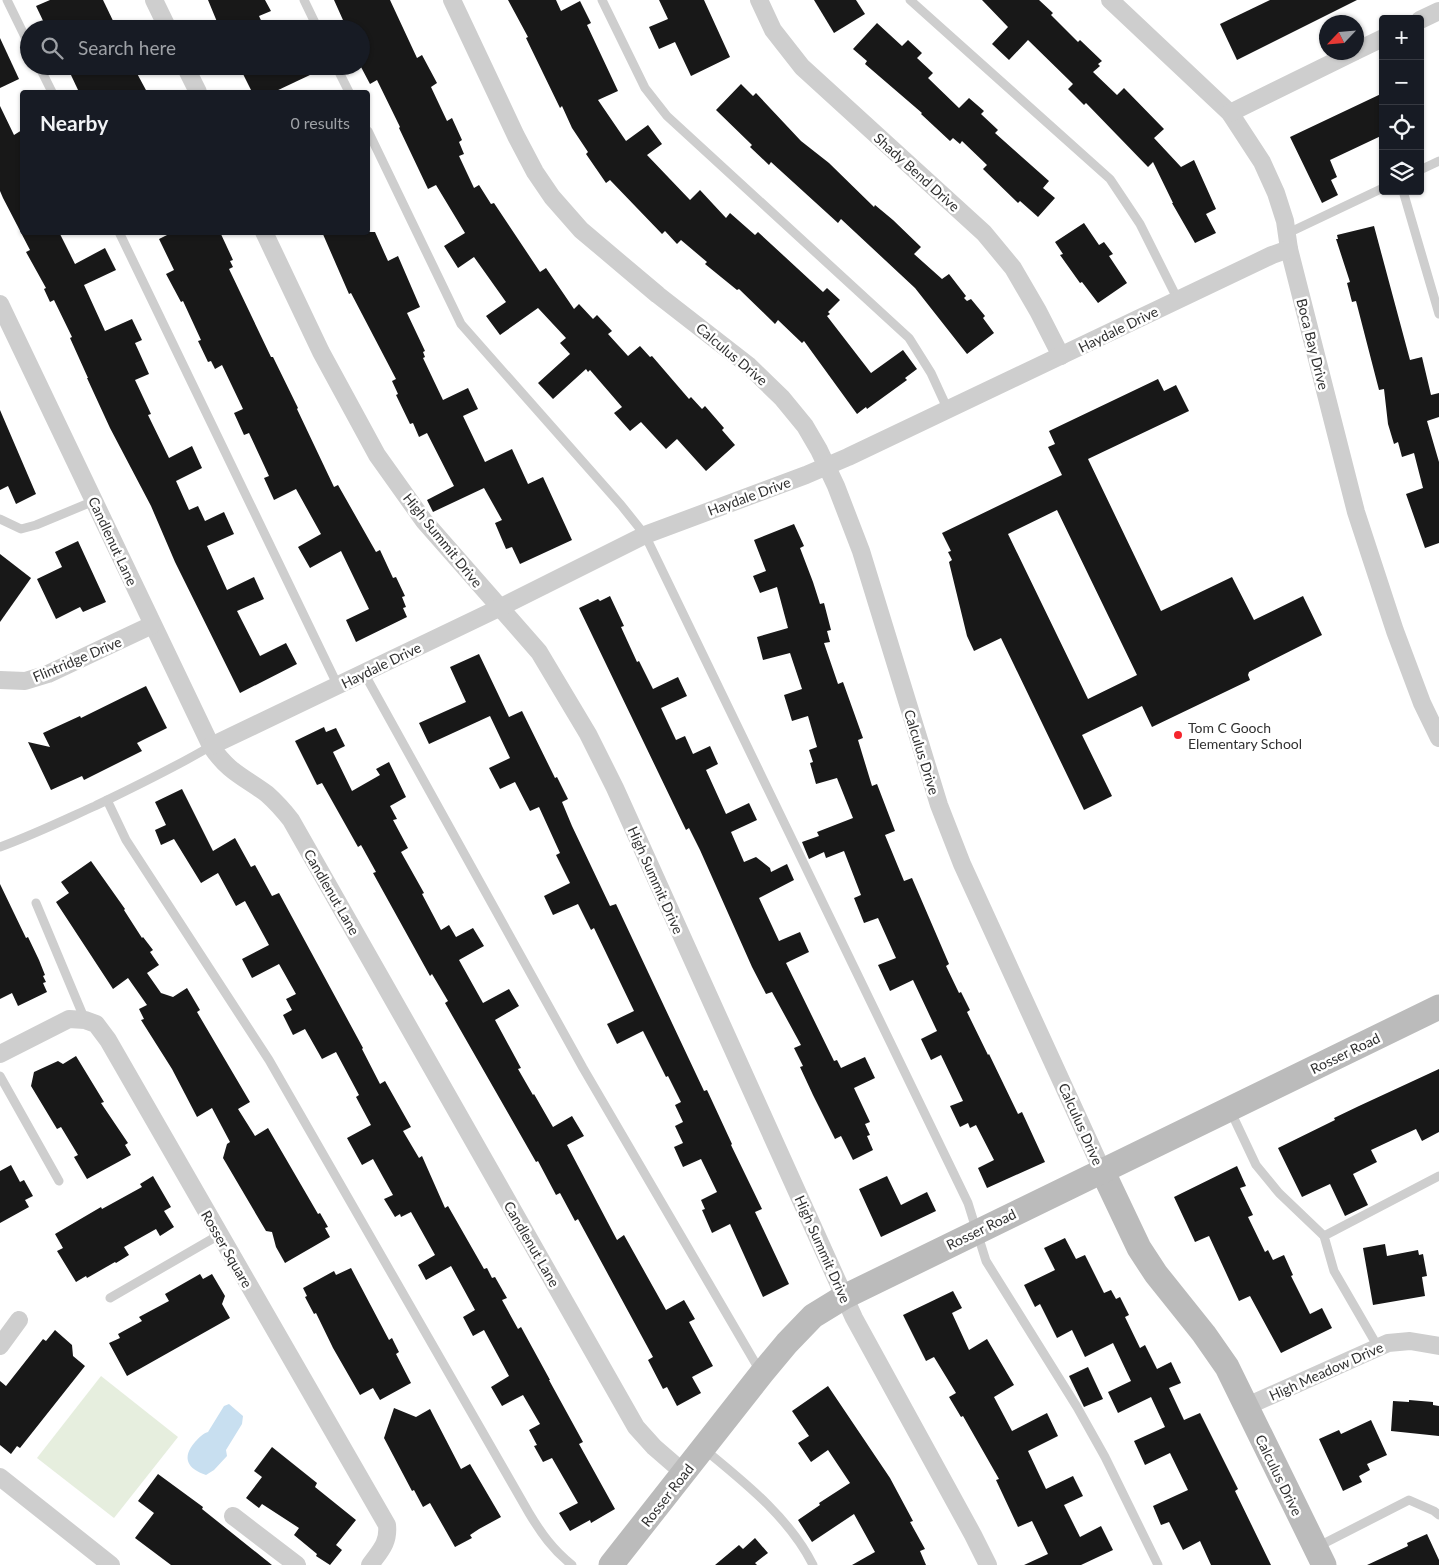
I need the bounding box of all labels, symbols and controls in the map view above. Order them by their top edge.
north arrow [1319,15,1364,60]
map controls [1379,15,1424,195]
button: + [1379,15,1424,60]
search box [20,20,370,75]
icon: search [38,34,66,62]
text: Search here [78,36,176,59]
button: − [1379,60,1424,105]
button: locate [1379,105,1424,150]
text: Nearby [40,110,108,135]
text: 0 results [290,113,350,132]
street label: Shady Bend Drive [871,129,963,215]
button: layers [1379,150,1424,195]
street label: Boca Bay Drive [1293,296,1333,392]
street label: Haydale Drive [1075,302,1161,356]
street label: Calculus Drive [693,319,771,389]
street label: Haydale Drive [705,473,793,519]
street label: High Summit Drive [400,489,486,591]
street label: Candlenut Lane [85,494,141,588]
street label: Flintridge Drive [30,633,124,685]
street label: Haydale Drive [338,638,424,692]
street label: Calculus Drive [901,707,943,797]
place label: Tom C Gooch Elementary School [1188,719,1302,752]
marker: Tom C Gooch Elementary School [1172,729,1184,741]
street label: High Summit Drive [625,823,687,937]
street label: Candlenut Lane [301,846,363,938]
street label: Rosser Road [1307,1029,1383,1077]
street label: Calculus Drive [1055,1080,1107,1168]
street label: High Summit Drive [792,1192,854,1306]
street label: Candlenut Lane [501,1198,563,1290]
street label: Rosser Road [943,1205,1019,1253]
street label: Rosser Square [198,1207,256,1291]
street label: High Meadow Drive [1266,1338,1386,1404]
street label: Calculus Drive [1252,1432,1306,1518]
street label: Rosser Road [637,1460,697,1530]

